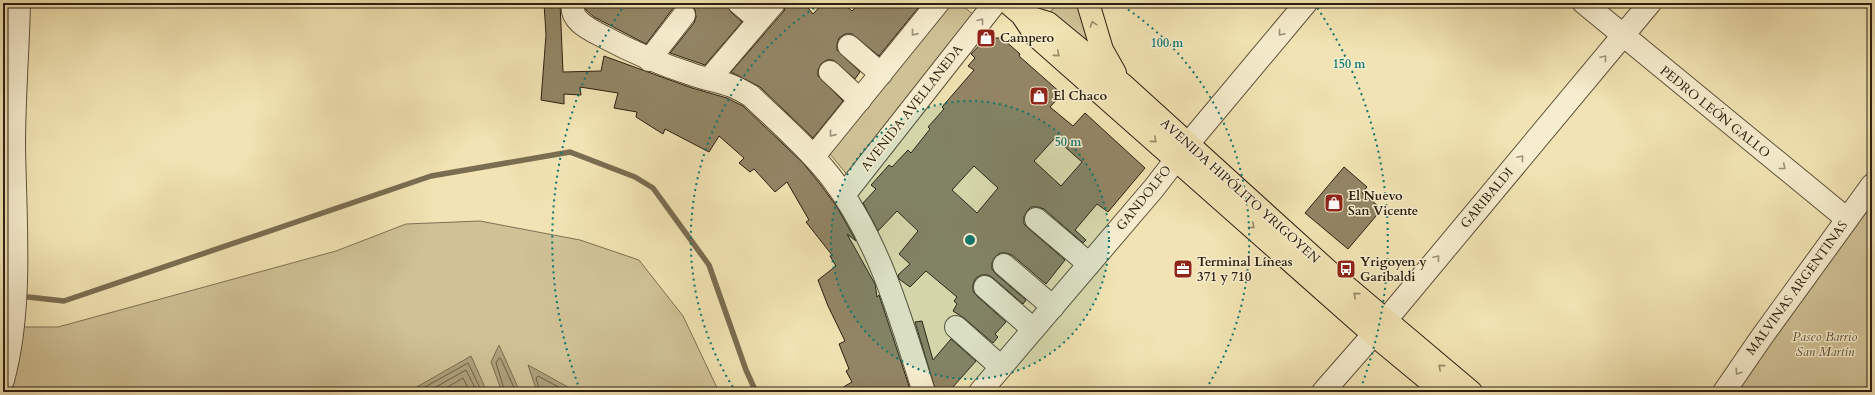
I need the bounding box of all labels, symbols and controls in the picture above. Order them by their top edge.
one-way arrow [976,19,983,26]
one-way arrow [1090,20,1098,27]
shop icon: Campero [975,27,997,49]
one-way arrow [1278,28,1285,36]
one-way arrow [911,29,918,36]
place label: Campero [1000,29,1055,47]
text: 100 m [1151,35,1184,51]
street label: AVENIDA AVELLANEDA [857,40,968,175]
one-way arrow [1052,50,1060,57]
text: 150 m [1333,56,1366,72]
one-way arrow [1600,56,1607,63]
street label: PEDRO LEÓN GALLO [1656,62,1774,162]
shop icon: El Chaco [1028,85,1050,107]
place label: El Chaco [1053,87,1108,105]
street label: AVENIDA HIPÓLITO YRIGOYEN [1156,114,1324,268]
one-way arrow [829,129,836,137]
text: 50 m [1055,134,1082,150]
one-way arrow [1150,136,1157,143]
one-way arrow [1516,155,1523,163]
street label: GANDOLFO [1112,162,1176,234]
one-way arrow [1779,162,1786,169]
street label: GARIBALDI [1456,164,1518,232]
place label: El Nuevo San Vicente [1348,187,1418,220]
shop icon: El Nuevo San Vicente [1323,192,1345,214]
street label: MALVINAS ARGENTINAS [1742,217,1852,359]
one-way arrow [1247,222,1254,229]
centre of rings [963,233,977,247]
place label: Terminal Líneas 371 y 710 [1197,253,1293,286]
place label: Yrigoyen y Garibaldi [1360,253,1427,286]
one-way arrow [1433,255,1440,263]
office icon: Terminal Líneas 371 y 710 [1172,258,1194,280]
bus stop icon: Yrigoyen y Garibaldi [1335,258,1357,280]
one-way arrow [1353,292,1361,299]
park label: Paseo Barrio San Martín [1793,328,1857,361]
one-way arrow [1439,364,1446,371]
one-way arrow [1736,367,1743,374]

